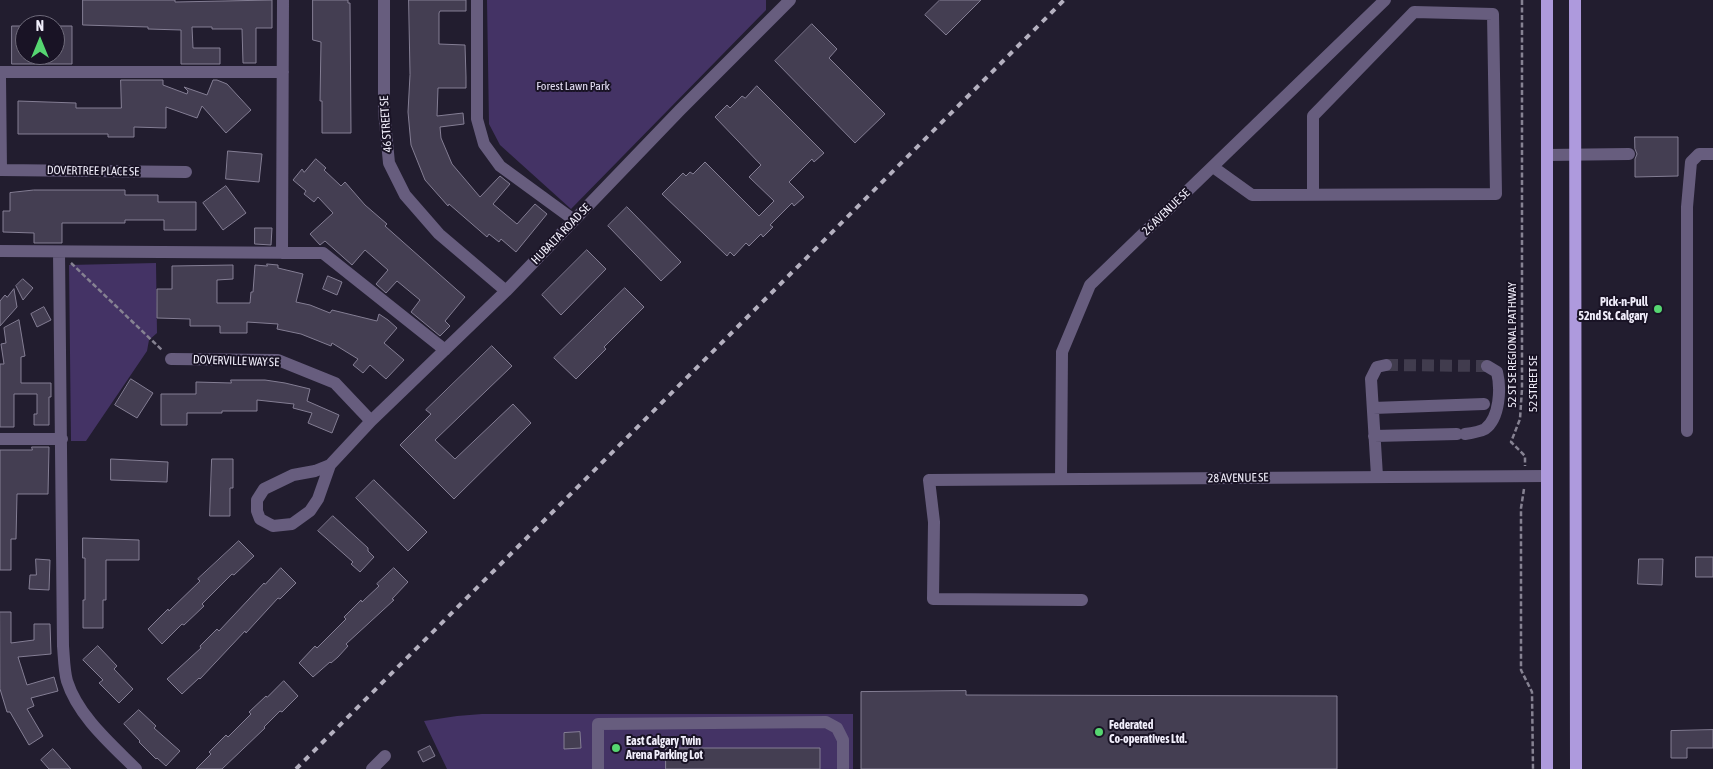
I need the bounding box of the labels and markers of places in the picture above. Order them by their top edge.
place label: Pick-n-Pull 52nd St. Calgary [1578,295,1648,323]
marker: Pick-n-Pull 52nd St. Calgary [1652,303,1664,315]
place label: Federated Co-operatives Ltd. [1109,718,1187,746]
marker: Federated Co-operatives Ltd. [1093,726,1105,738]
place label: East Calgary Twin Arena Parking Lot [626,734,703,762]
marker: East Calgary Twin Arena Parking Lot [610,742,622,754]

